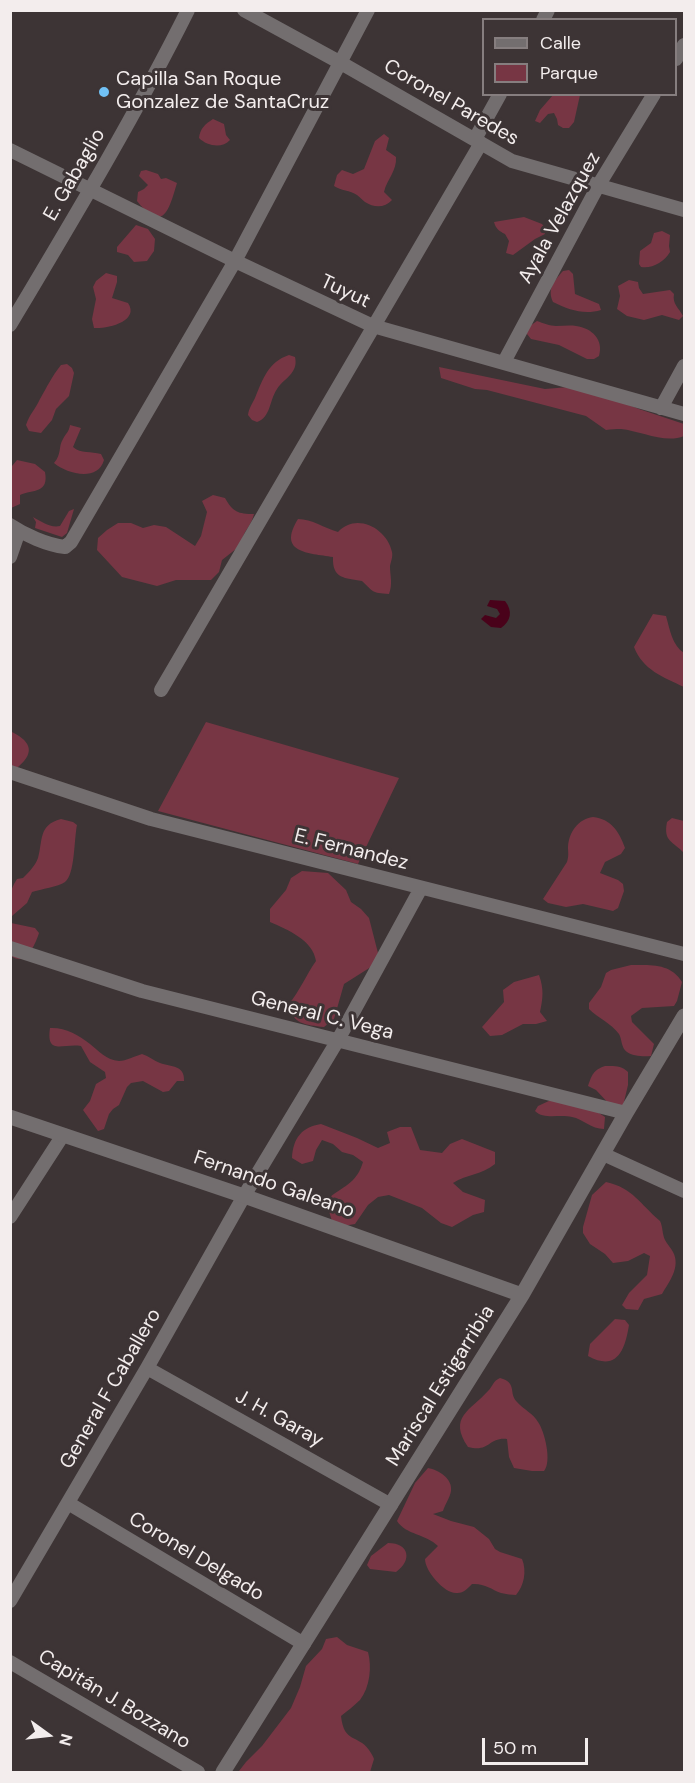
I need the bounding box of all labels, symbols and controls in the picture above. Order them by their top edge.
legend [482,18,677,96]
text: Calle [540,31,581,55]
street label: Coronel Paredes [379,55,523,151]
text: Parque [540,61,598,85]
place label: Capilla San Roque Gonzalez de SantaCruz [116,68,329,115]
marker: Capilla San Roque Gonzalez de SantaCruz [97,85,111,99]
street label: E. Gabaglio [39,125,111,225]
street label: Ayala Velazquez [514,148,606,288]
street label: Tuyut [316,270,374,314]
street label: E. Fernandez [292,824,410,876]
street label: General C. Vega [248,987,396,1045]
street label: Fernando Galeano [190,1146,358,1224]
street label: Mariscal Estigarribia [382,1301,500,1471]
street label: General F Caballero [55,1305,167,1473]
street label: J. H. Garay [231,1385,327,1453]
street label: Coronel Delgado [124,1507,268,1607]
street label: Capitán J. Bozzano [33,1645,195,1755]
north arrow [18,1705,78,1765]
scale bar [485,1726,592,1764]
text: N [54,1731,78,1748]
text: 50 m [493,1736,537,1760]

